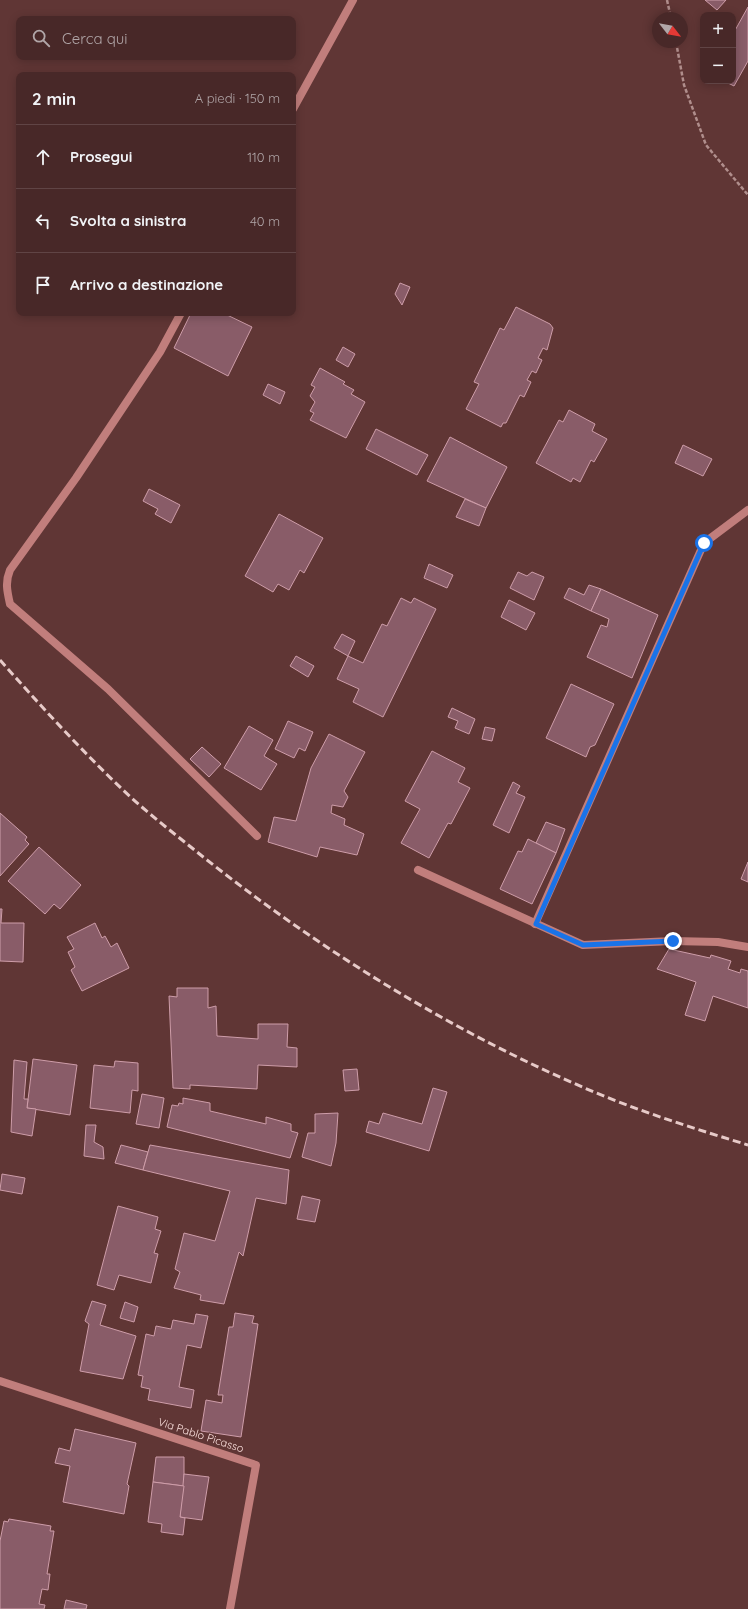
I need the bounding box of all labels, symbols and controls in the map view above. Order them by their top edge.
north arrow [652,12,688,48]
map controls [700,12,736,84]
button: + [700,12,736,48]
search box [16,16,296,60]
icon: search [30,27,52,49]
text: Cerca qui [62,29,128,48]
button: − [700,48,736,84]
text: 2 min [32,88,76,109]
text: A piedi · 150 m [195,90,280,106]
icon: ahead [32,146,54,168]
text: Prosegui [70,147,132,166]
text: 110 m [247,149,280,165]
icon: left [32,210,54,232]
text: Svolta a sinistra [70,211,186,230]
text: 40 m [250,213,280,229]
icon: arrive [32,274,54,296]
text: Arrivo a destinazione [70,275,223,294]
route start [695,534,713,552]
route end [664,932,682,950]
street label: Via Pablo Picasso [156,1415,246,1456]

